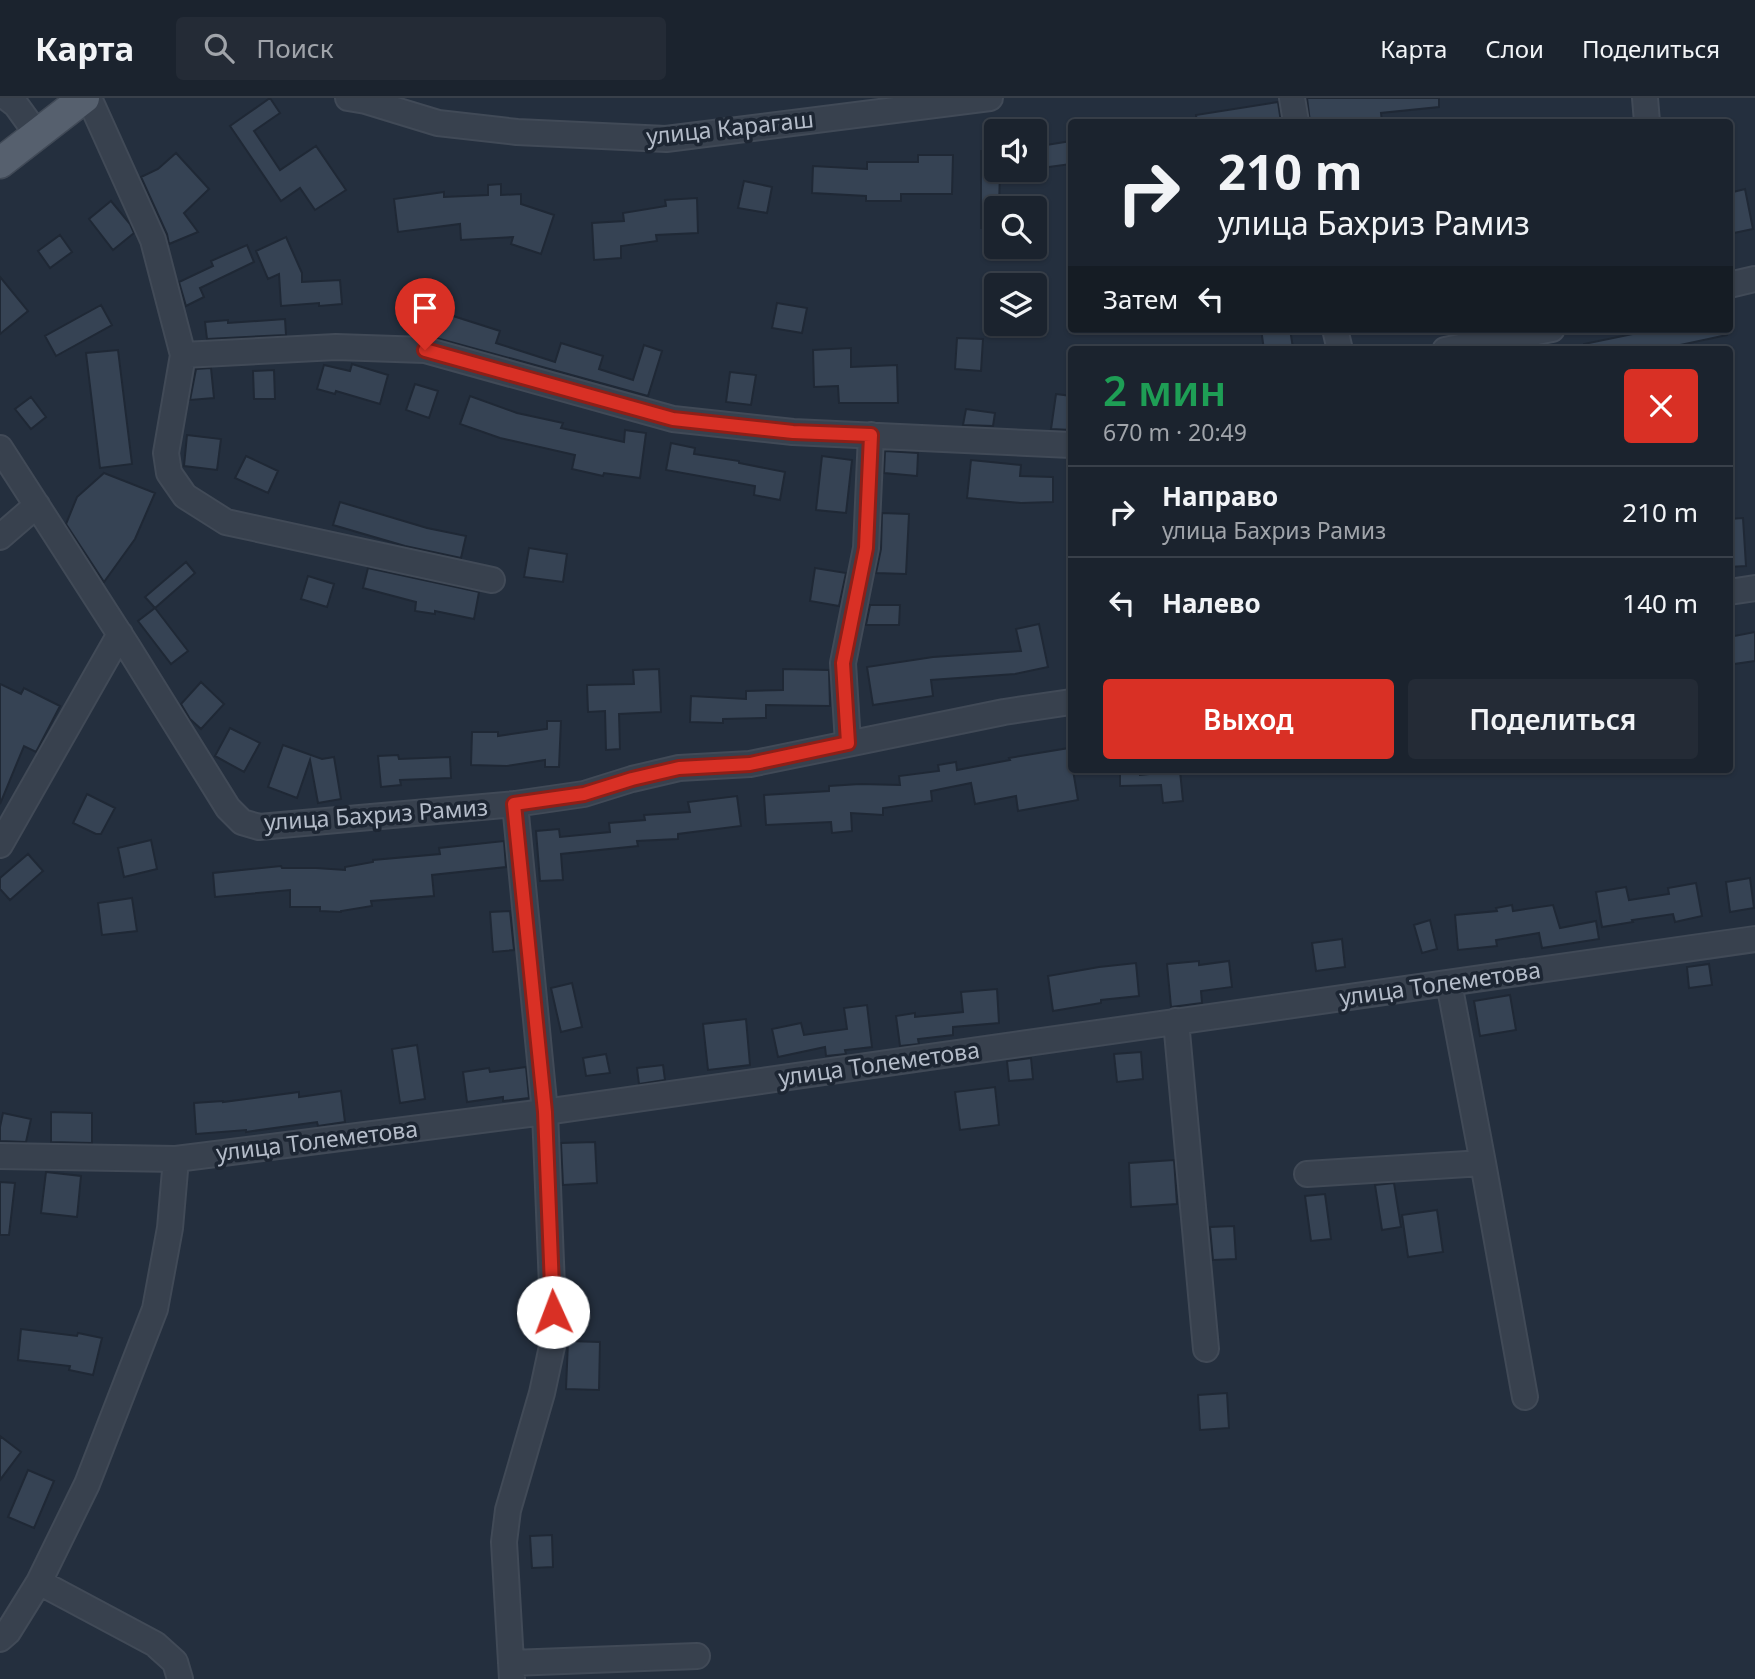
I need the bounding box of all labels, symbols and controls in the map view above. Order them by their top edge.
search box [176,17,666,80]
text: Карта [35,26,134,71]
icon: search [200,29,238,67]
text: Поиск [256,30,333,66]
text: Карта [1380,32,1447,65]
text: Слои [1485,32,1544,65]
text: Поделиться [1582,32,1720,65]
street label: улица Карагаш [645,102,815,152]
map controls [984,119,1047,336]
button: sound [984,119,1047,182]
text: 210 m [1218,138,1363,204]
icon: right [1103,147,1194,238]
button: search [984,196,1047,259]
text: улица Бахриз Рамиз [1218,201,1530,244]
button: layers [984,273,1047,336]
pin [395,278,455,350]
icon: left [1192,280,1230,318]
text: Затем [1103,281,1178,317]
icon: arrive [406,289,444,327]
text: 2 мин [1103,361,1226,418]
button: close [1624,369,1698,443]
text: 670 m · 20:49 [1103,416,1247,448]
text: Направо [1162,478,1278,514]
icon: right [1103,493,1141,531]
text: 210 m [1622,494,1698,530]
text: улица Бахриз Рамиз [1162,514,1386,546]
icon: left [1103,584,1141,622]
text: Налево [1162,585,1261,621]
text: 140 m [1622,585,1698,621]
button: Выход [1103,679,1394,759]
button: Поделиться [1408,679,1698,759]
street label: улица Бахриз Рамиз [263,790,489,838]
street label: улица Толеметова [1337,953,1543,1013]
street label: улица Толеметова [776,1033,982,1093]
street label: улица Толеметова [214,1112,420,1168]
position arrow [516,1275,590,1349]

